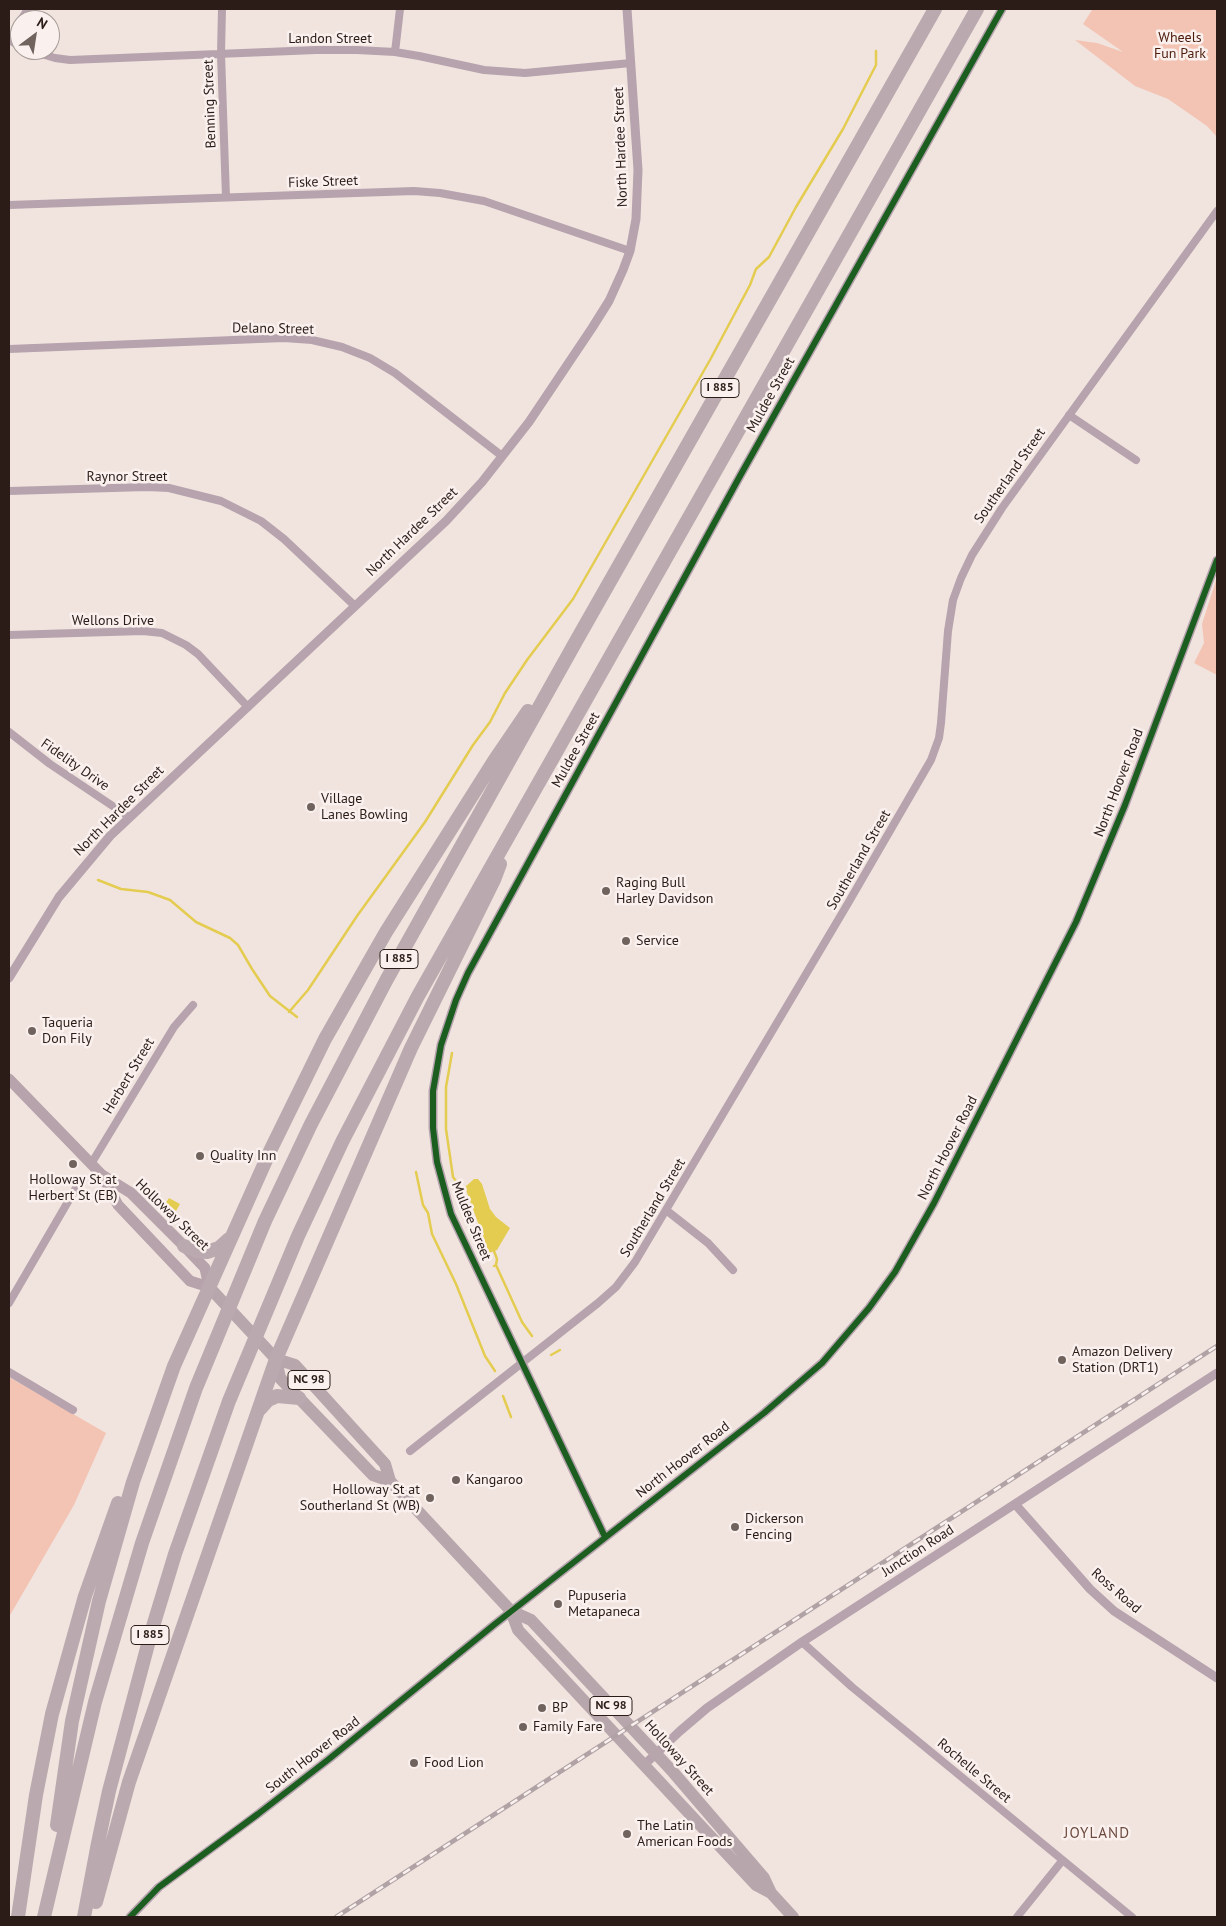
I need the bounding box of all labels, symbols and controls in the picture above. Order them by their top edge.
north arrow [10,10,60,60]
text: N [34,13,51,33]
park label: Wheels Fun Park [1154,30,1206,62]
street label: Landon Street [288,31,372,47]
street label: Benning Street [200,59,220,149]
street label: North Hardee Street [611,87,631,207]
street label: Fiske Street [288,172,358,192]
street label: Delano Street [232,320,314,338]
street label: Muldee Street [743,354,799,436]
road number: I 885 [701,378,739,398]
street label: Southerland Street [971,425,1049,527]
street label: Raynor Street [86,469,168,485]
street label: North Hardee Street [363,484,461,580]
street label: Wellons Drive [72,613,154,629]
street label: Muldee Street [548,709,604,791]
street label: North Hoover Road [1091,727,1147,839]
street label: Fidelity Drive [37,735,113,795]
street label: North Hardee Street [70,762,168,860]
place label: Village Lanes Bowling [321,791,408,824]
marker: Village Lanes Bowling [305,801,317,813]
street label: Southerland Street [824,807,894,913]
place label: Raging Bull Harley Davidson [616,875,713,908]
marker: Raging Bull Harley Davidson [600,885,612,897]
place label: Service [636,933,679,949]
marker: Service [620,935,632,947]
road number: I 885 [380,950,418,969]
place label: Taqueria Don Fily [42,1015,93,1048]
marker: Taqueria Don Fily [26,1025,38,1037]
street label: Herbert Street [100,1035,158,1117]
street label: North Hoover Road [915,1093,981,1203]
place label: Quality Inn [210,1148,276,1164]
marker: Quality Inn [194,1150,206,1162]
street label: Southerland Street [617,1155,689,1261]
marker: Holloway St at Herbert St (EB) [67,1158,79,1170]
place label: Holloway St at Herbert St (EB) [28,1172,118,1204]
street label: Holloway Street [132,1176,212,1254]
street label: Muldee Street [448,1179,494,1263]
place label: Amazon Delivery Station (DRT1) [1072,1344,1173,1376]
marker: Amazon Delivery Station (DRT1) [1056,1354,1068,1366]
road number: NC 98 [288,1370,330,1390]
street label: North Hoover Road [633,1418,733,1502]
place label: Kangaroo [466,1472,523,1488]
marker: Kangaroo [450,1474,462,1486]
place label: Holloway St at Southerland St (WB) [300,1482,420,1514]
marker: Holloway St at Southerland St (WB) [424,1492,436,1504]
place label: Dickerson Fencing [745,1511,804,1544]
marker: Dickerson Fencing [729,1521,741,1533]
street label: Junction Road [879,1521,957,1581]
street label: Ross Road [1088,1565,1144,1617]
place label: Pupuseria Metapaneca [568,1588,640,1620]
marker: Pupuseria Metapaneca [552,1598,564,1610]
road number: I 885 [131,1626,169,1644]
road number: NC 98 [590,1696,632,1715]
place label: BP [552,1700,568,1716]
marker: BP [536,1702,548,1714]
street label: South Hoover Road [263,1713,363,1797]
street label: Holloway Street [641,1717,717,1799]
place label: Family Fare [533,1719,603,1735]
marker: Family Fare [517,1721,529,1733]
street label: Rochelle Street [934,1735,1014,1807]
place label: Food Lion [424,1755,484,1771]
marker: Food Lion [408,1757,420,1769]
place label: The Latin American Foods [637,1818,733,1850]
district label: JOYLAND [1063,1825,1131,1843]
marker: The Latin American Foods [621,1828,633,1840]

